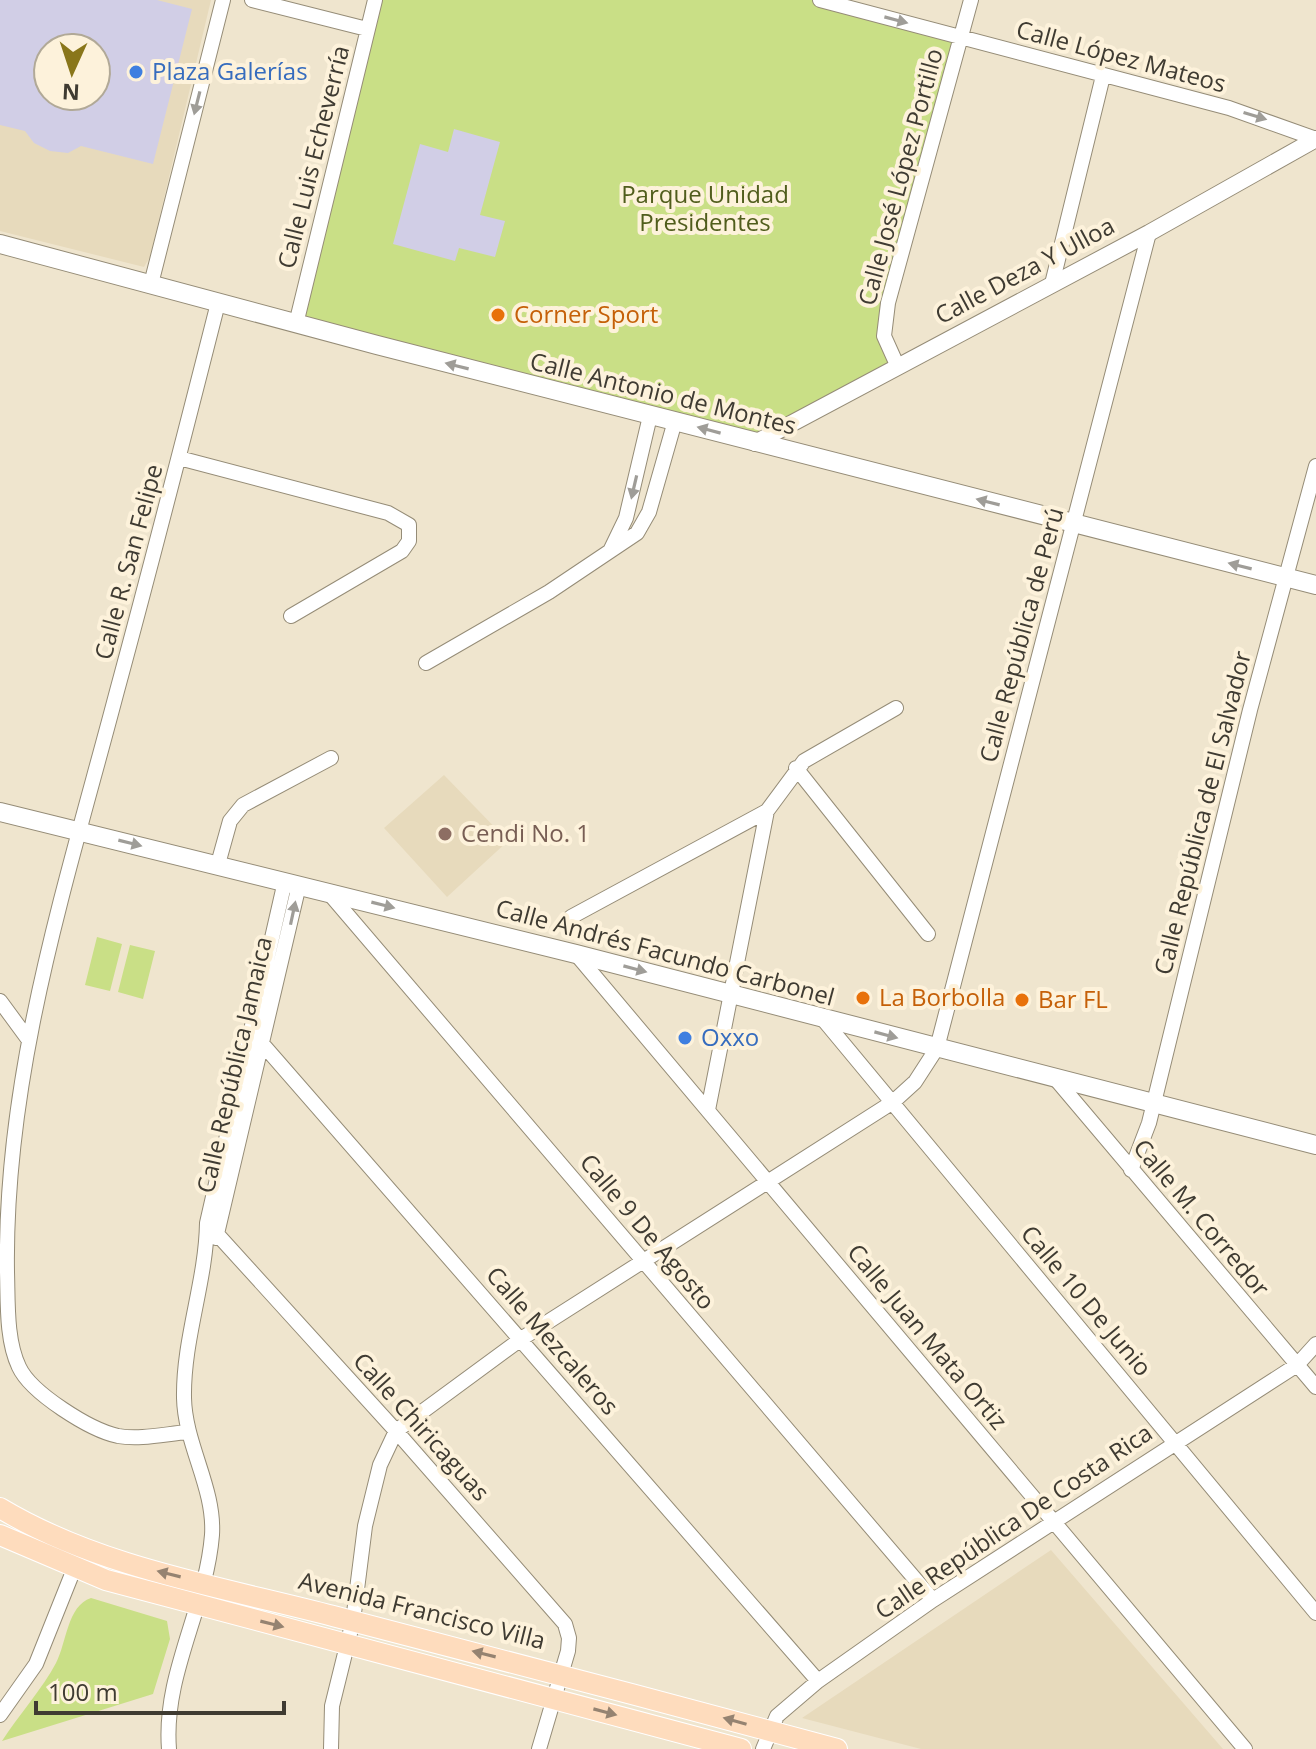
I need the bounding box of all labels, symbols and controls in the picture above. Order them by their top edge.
street label: Calle López Mateos [1013,12,1230,99]
one-way arrow [883,14,908,26]
north arrow [32,32,112,112]
street label: Calle Luis Echeverría [269,42,356,272]
street label: Calle José López Portillo [849,44,950,309]
place label: Plaza Galerías [152,54,308,87]
marker: Plaza Galerías [127,63,145,81]
text: N [61,78,81,108]
one-way arrow [190,90,202,115]
one-way arrow [1244,110,1268,123]
park label: Parque Unidad Presidentes [621,177,789,238]
street label: Calle Deza Y Ulloa [929,208,1120,331]
place label: Corner Sport [514,297,658,330]
marker: Corner Sport [489,306,507,324]
street label: Calle Antonio de Montes [527,343,800,442]
one-way arrow [445,359,470,371]
one-way arrow [697,424,722,436]
street label: Calle R. San Felipe [86,460,170,663]
one-way arrow [627,474,639,499]
one-way arrow [976,496,1001,508]
street label: Calle República de Perú [971,503,1070,766]
one-way arrow [1228,559,1253,571]
street label: Calle República de El Salvador [1145,647,1258,978]
place label: Cendi No. 1 [461,816,590,849]
marker: Cendi No. 1 [436,825,454,843]
one-way arrow [118,837,143,850]
street label: Calle Andrés Facundo Carbonel [492,890,838,1013]
one-way arrow [370,900,395,912]
one-way arrow [287,901,300,926]
street label: Calle República Jamaica [188,933,279,1196]
one-way arrow [622,964,647,976]
place label: La Borbolla [879,980,1005,1013]
place label: Bar FL [1038,982,1108,1015]
marker: La Borbolla [854,989,872,1007]
marker: Bar FL [1013,991,1031,1009]
place label: Oxxo [701,1020,759,1053]
marker: Oxxo [676,1029,694,1047]
one-way arrow [875,1029,899,1042]
street label: Calle M. Corredor [1127,1131,1278,1303]
street label: Calle 9 De Agosto [573,1146,723,1316]
street label: Calle 10 De Junio [1014,1218,1160,1382]
street label: Calle Juan Mata Ortiz [841,1236,1016,1436]
street label: Calle Mezcaleros [479,1259,627,1421]
street label: Calle Chiricaguas [346,1345,498,1507]
street label: Calle República De Costa Rica [868,1415,1158,1626]
street label: Avenida Francisco Villa [296,1563,549,1656]
one-way arrow [156,1567,181,1579]
one-way arrow [260,1619,285,1631]
one-way arrow [471,1648,496,1660]
scale bar [36,1665,284,1715]
text: 100 m [48,1675,118,1708]
one-way arrow [592,1707,617,1719]
one-way arrow [722,1714,746,1727]

